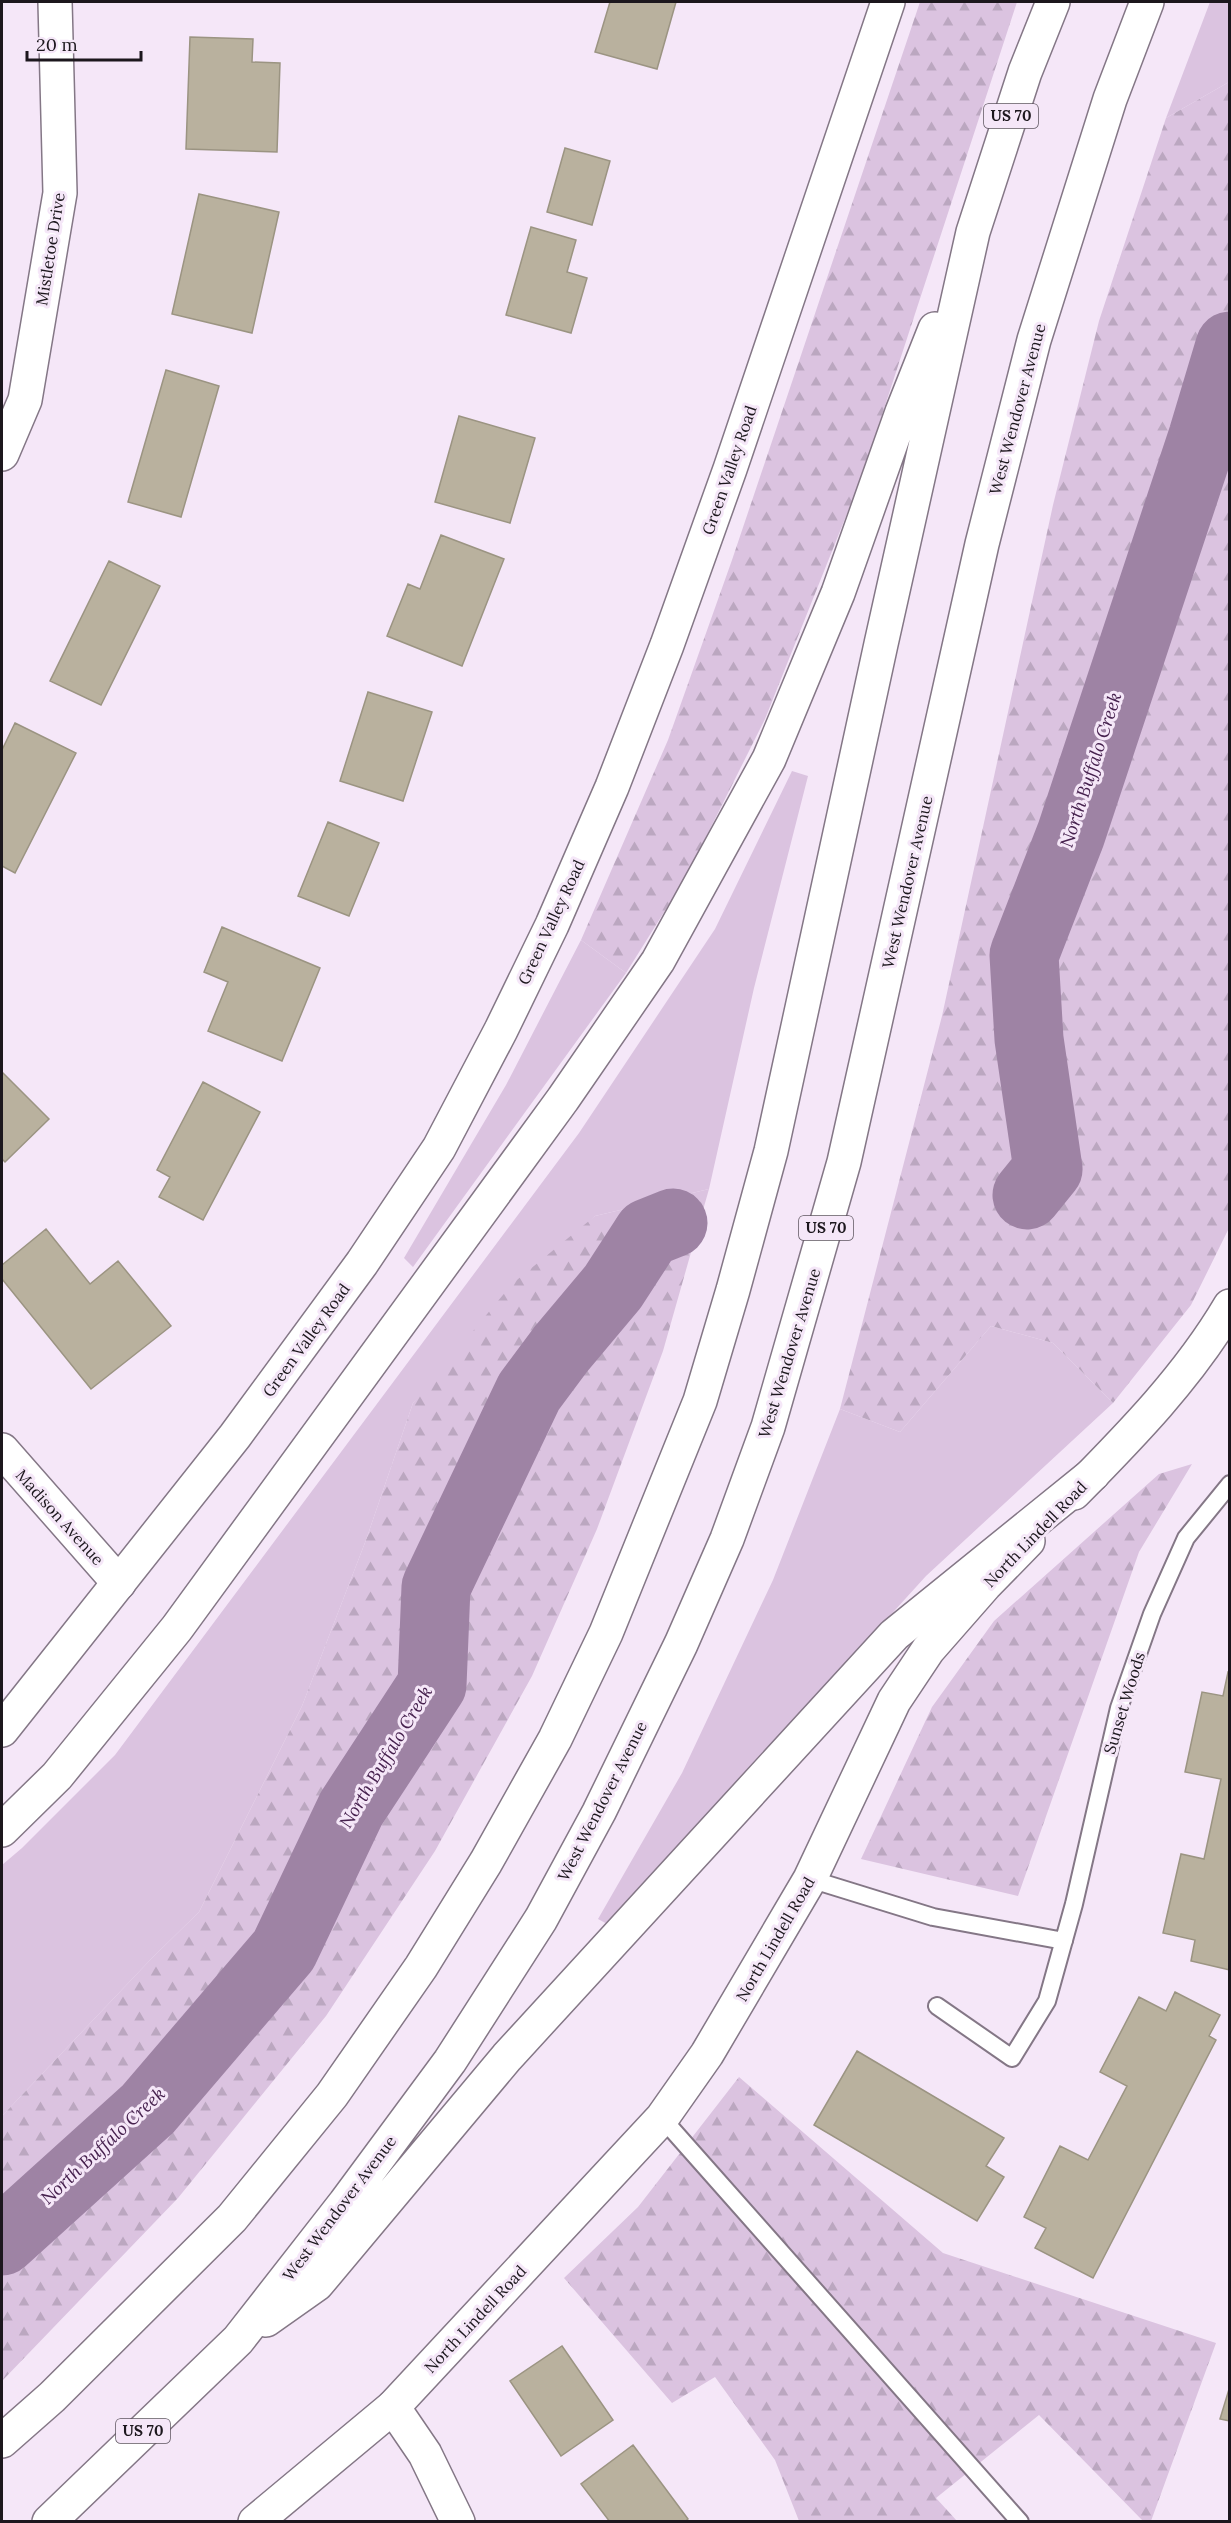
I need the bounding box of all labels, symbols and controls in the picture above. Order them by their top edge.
scale bar [27,24,141,62]
text: 20 m [36,33,78,56]
road number: US 70 [984,104,1038,128]
street label: Mistletoe Drive [31,191,69,307]
street label: West Wendover Avenue [985,321,1050,497]
street label: Green Valley Road [697,402,761,537]
water label: North Buffalo Creek [1055,689,1126,850]
street label: West Wendover Avenue [877,793,937,970]
street label: Green Valley Road [513,856,589,988]
road number: US 70 [799,1216,853,1240]
street label: West Wendover Avenue [754,1265,824,1440]
street label: Green Valley Road [258,1279,354,1401]
street label: Madison Avenue [12,1465,108,1569]
street label: North Lindell Road [979,1476,1091,1591]
street label: Sunset Woods [1099,1650,1149,1756]
water label: North Buffalo Creek [334,1681,437,1832]
street label: West Wendover Avenue [553,1718,651,1884]
street label: North Lindell Road [731,1873,819,2005]
water label: North Buffalo Creek [36,2082,170,2209]
street label: West Wendover Avenue [278,2131,400,2284]
street label: North Lindell Road [420,2261,530,2377]
road number: US 70 [116,2419,170,2443]

